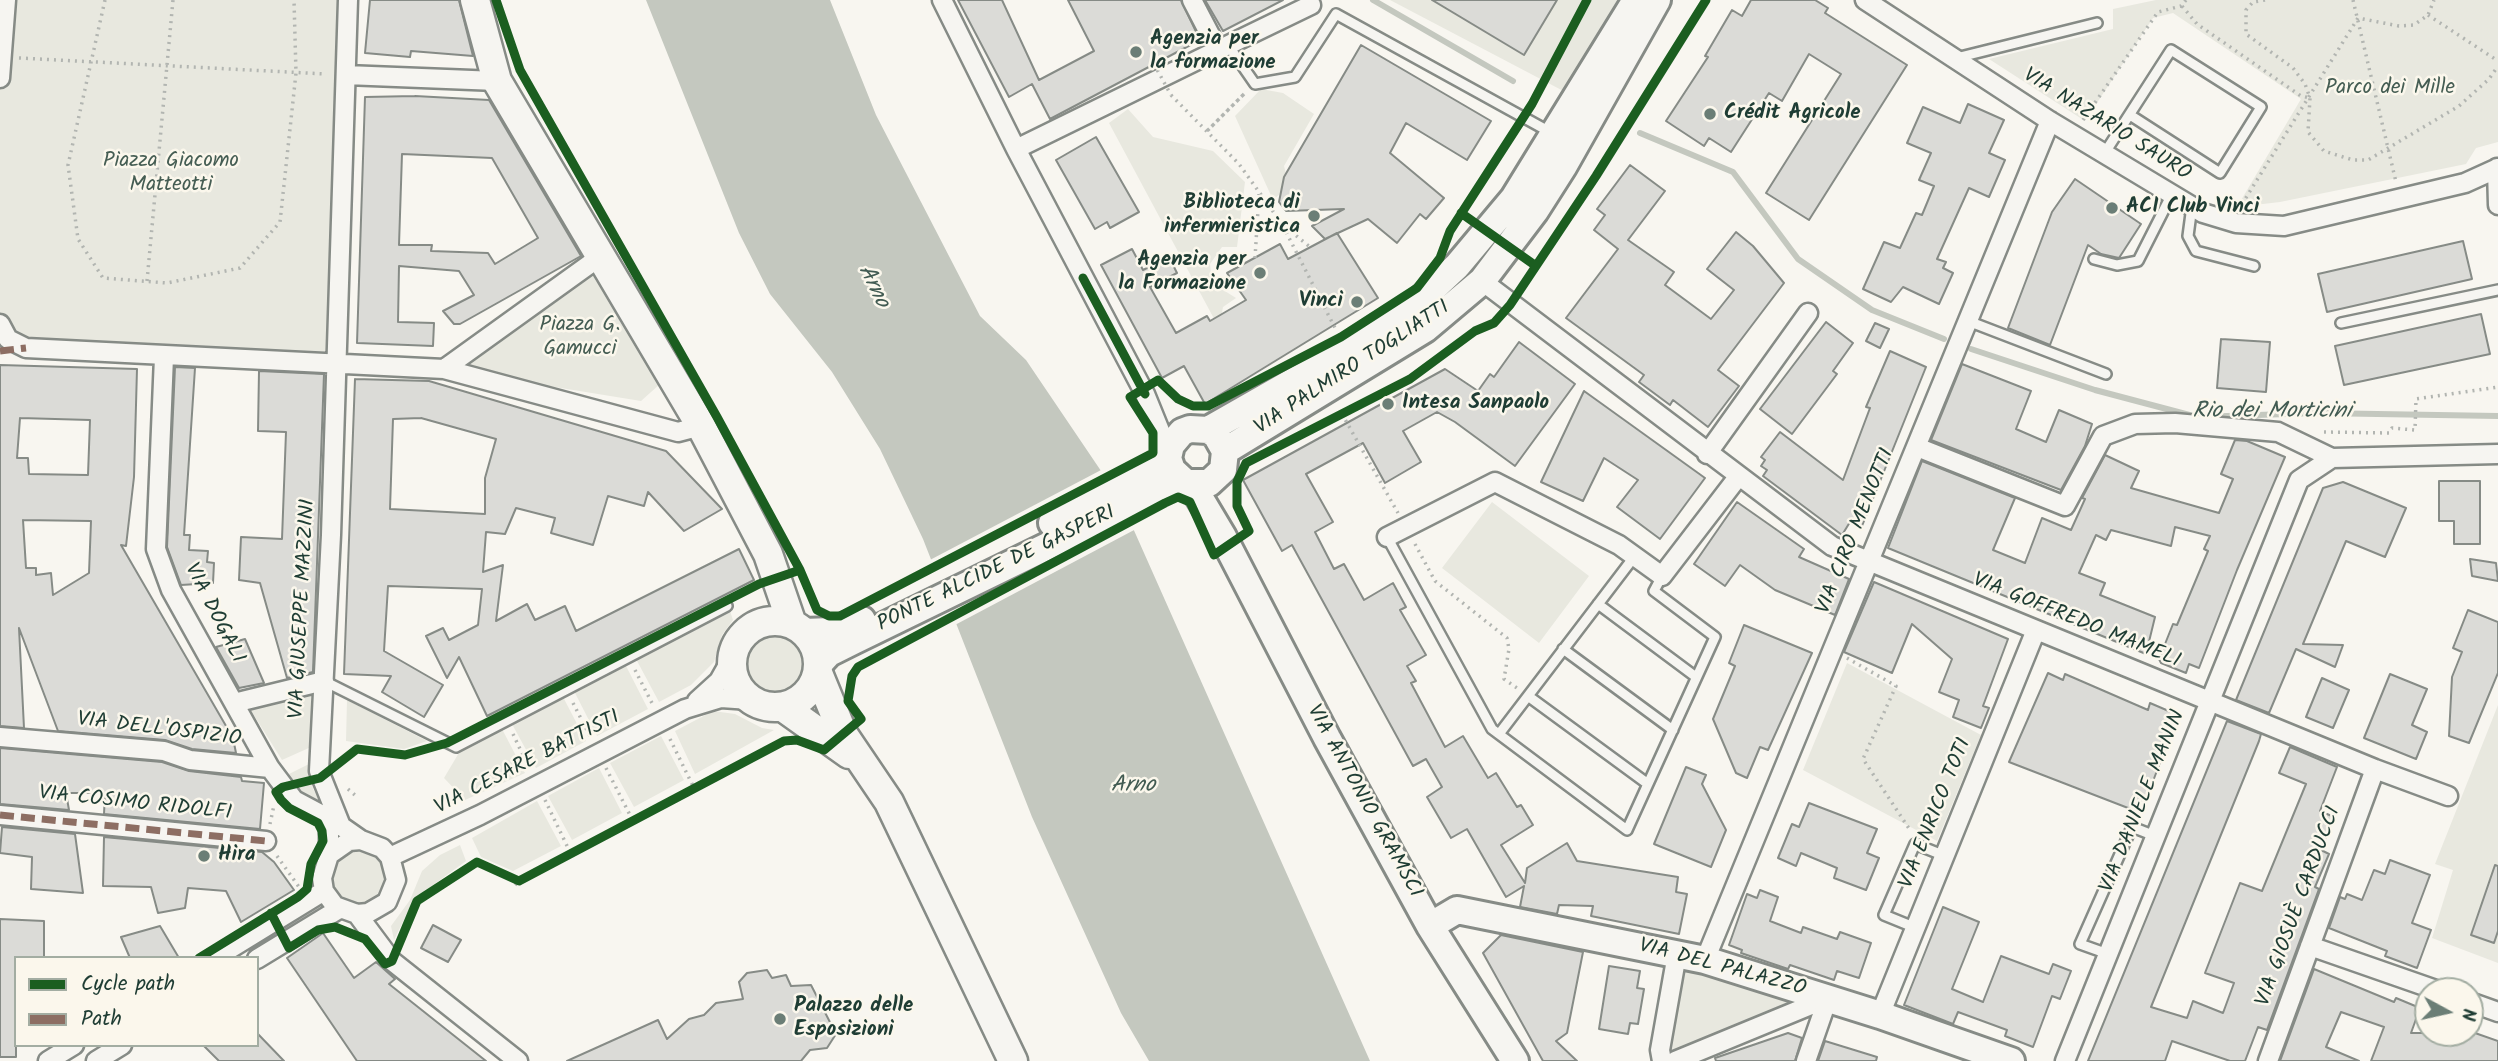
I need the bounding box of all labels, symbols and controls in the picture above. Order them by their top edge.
place label: Agenzia per la formazione [1150,27,1276,77]
marker: Agenzia per la formazione [1128,44,1144,60]
street label: VIA NAZARIO SAURO [2017,64,2195,188]
park label: Parco dei Mille [2325,76,2455,102]
place label: Crédit Agricole [1724,101,1860,127]
marker: Crédit Agricole [1702,106,1718,122]
park label: Piazza Giacomo Matteotti [103,149,239,199]
place label: Biblioteca di infermieristica [1164,191,1300,241]
place label: ACI Club Vinci [2126,195,2259,221]
marker: ACI Club Vinci [2104,200,2120,216]
marker: Biblioteca di infermieristica [1306,208,1322,224]
place label: Agenzia per la Formazione [1118,248,1246,298]
water label: Arno [850,261,894,313]
marker: Agenzia per la Formazione [1252,265,1268,281]
place label: Vinci [1299,289,1343,315]
marker: Vinci [1349,294,1365,310]
street label: VIA PALMIRO TOGLIATTI [1251,296,1455,442]
park label: Piazza G. Gamucci [540,313,620,363]
place label: Intesa Sanpaolo [1402,391,1549,417]
marker: Intesa Sanpaolo [1380,396,1396,412]
water label: Rio dei Morticini [2192,399,2352,427]
street label: VIA CIRO MENOTTI [1812,445,1902,619]
street label: VIA GIUSEPPE MAZZINI [286,498,322,720]
street label: PONTE ALCIDE DE GASPERI [874,501,1120,639]
street label: VIA DOGALI [177,560,249,668]
street label: VIA GOFFREDO MAMELI [1968,569,2184,675]
street label: VIA ANTONIO GRAMSCI [1299,701,1427,903]
street label: VIA CESARE BATTISTI [431,706,625,822]
street label: VIA DANIELE MANIN [2096,707,2192,897]
street label: VIA DELL'OSPIZIO [76,708,242,754]
street label: VIA ENRICO TOTI [1895,735,1979,893]
water label: Arno [1111,773,1155,801]
street label: VIA COSIMO RIDOLFI [37,782,233,828]
street label: VIA GIOSUÈ CARDUCCI [2252,804,2348,1010]
place label: Hira [218,843,255,869]
marker: Hira [196,848,212,864]
street label: VIA DEL PALAZZO [1636,935,1808,1003]
legend [14,956,259,1047]
text: Cycle path [81,968,175,1001]
north arrow [2414,977,2484,1047]
place label: Palazzo delle Esposizioni [794,994,913,1044]
text: Path [81,1003,122,1036]
text: N [2452,1007,2484,1023]
marker: Palazzo delle Esposizioni [772,1011,788,1027]

